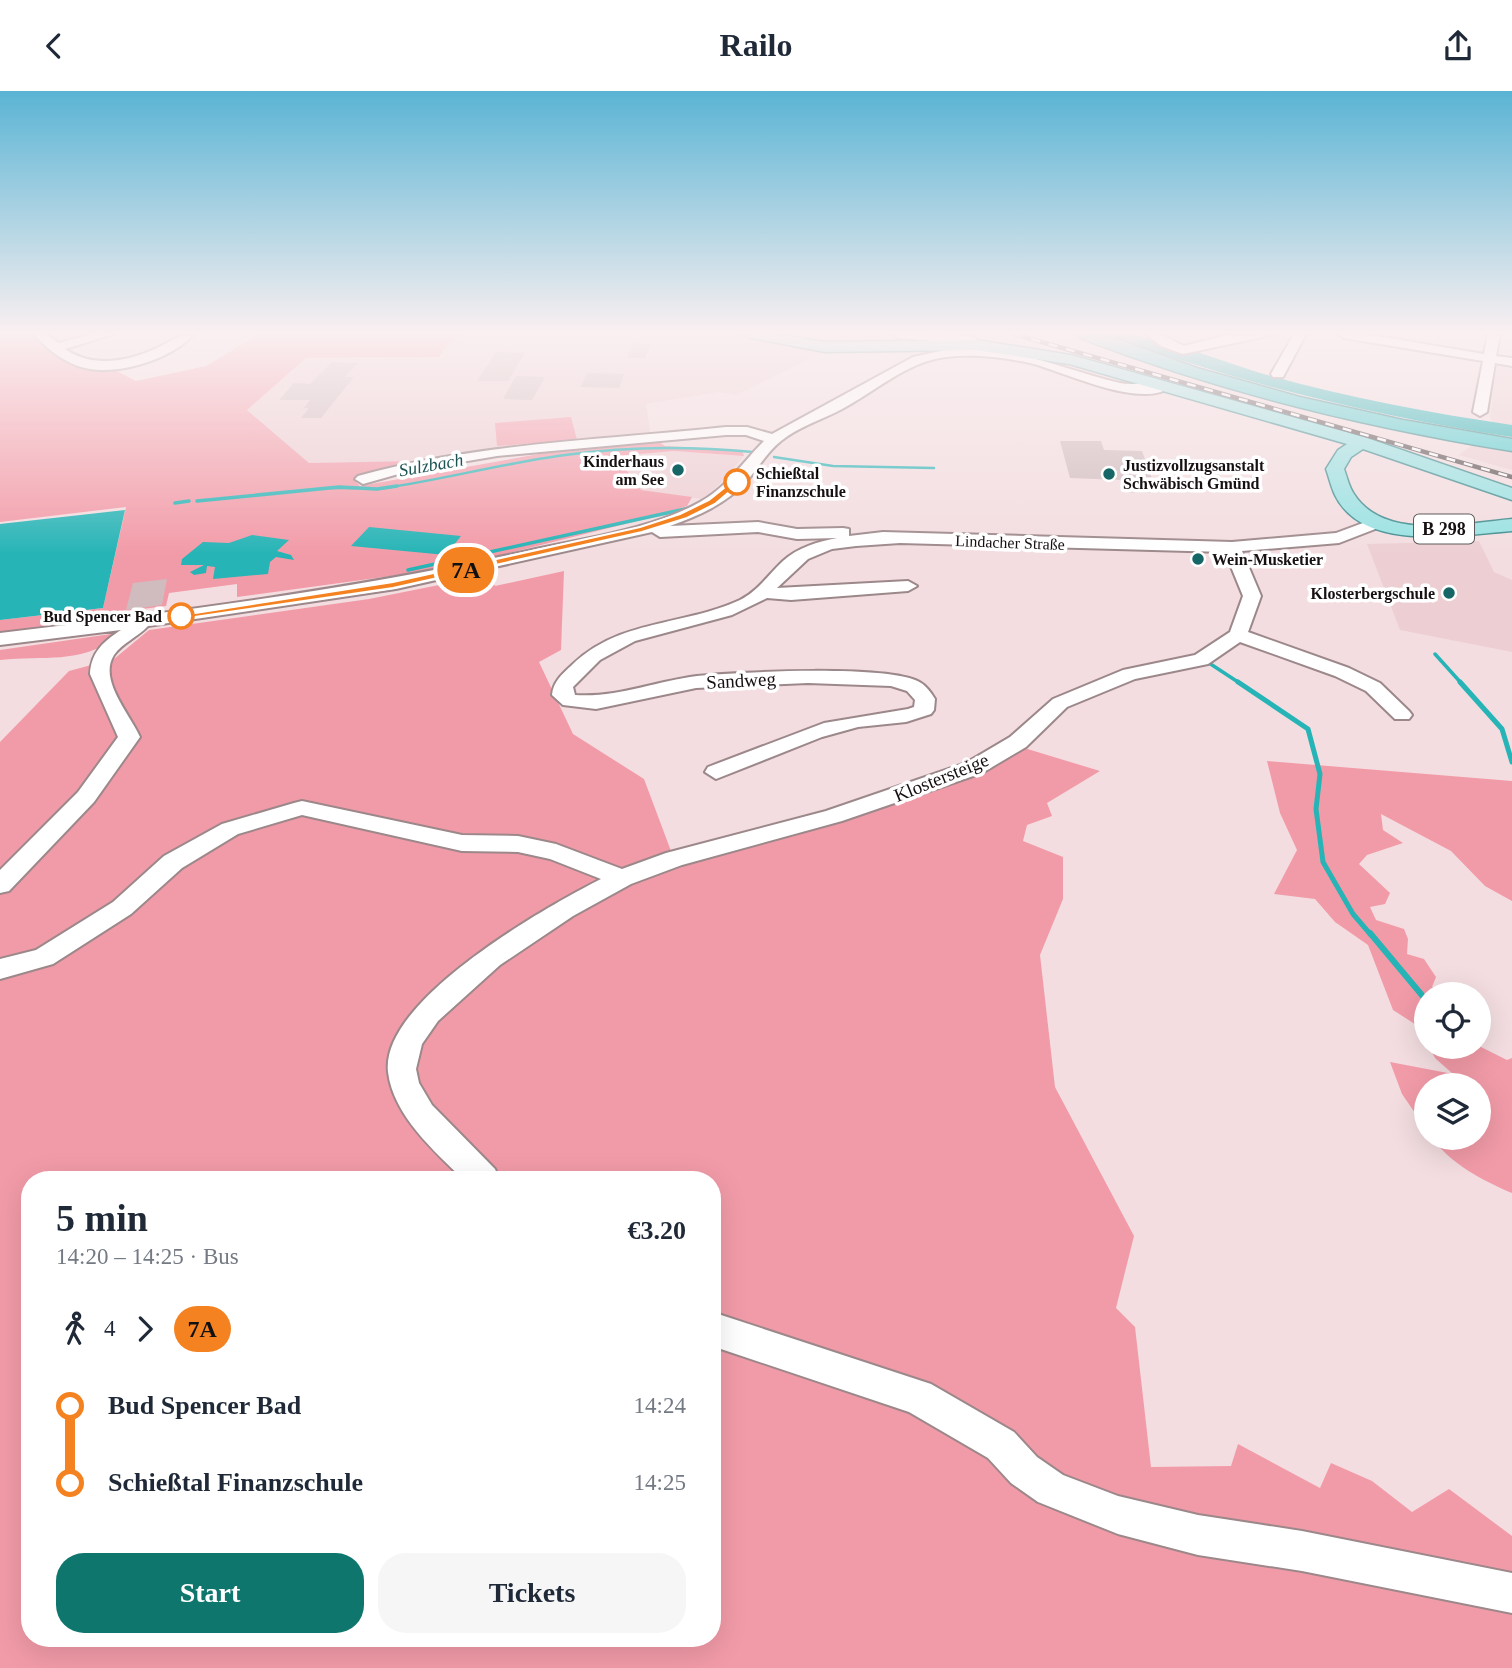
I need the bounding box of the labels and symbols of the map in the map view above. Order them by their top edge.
water label: Sulzbach [397,450,465,480]
place label: Kinderhaus am See [583,453,664,488]
place label: Justizvollzugsanstalt Schwäbisch Gmünd [1123,457,1265,492]
marker: Kinderhaus am See [670,462,686,478]
place label: Schießtal Finanzschule [756,465,846,500]
marker: Justizvollzugsanstalt Schwäbisch Gmünd [1101,466,1117,482]
marker: Schießtal Finanzschule [724,469,750,495]
road number: B 298 [1414,515,1474,543]
street label: Lindacher Straße [955,532,1065,553]
line badge: 7A [434,547,498,593]
marker: Wein-Musketier [1190,551,1206,567]
place label: Wein-Musketier [1212,551,1323,568]
place label: Klosterbergschule [1311,585,1435,603]
marker: Klosterbergschule [1441,585,1457,601]
marker: Bud Spencer Bad [168,603,194,629]
place label: Bud Spencer Bad [43,608,162,626]
street label: Sandweg [706,668,777,693]
street label: Klostersteige [891,749,992,806]

